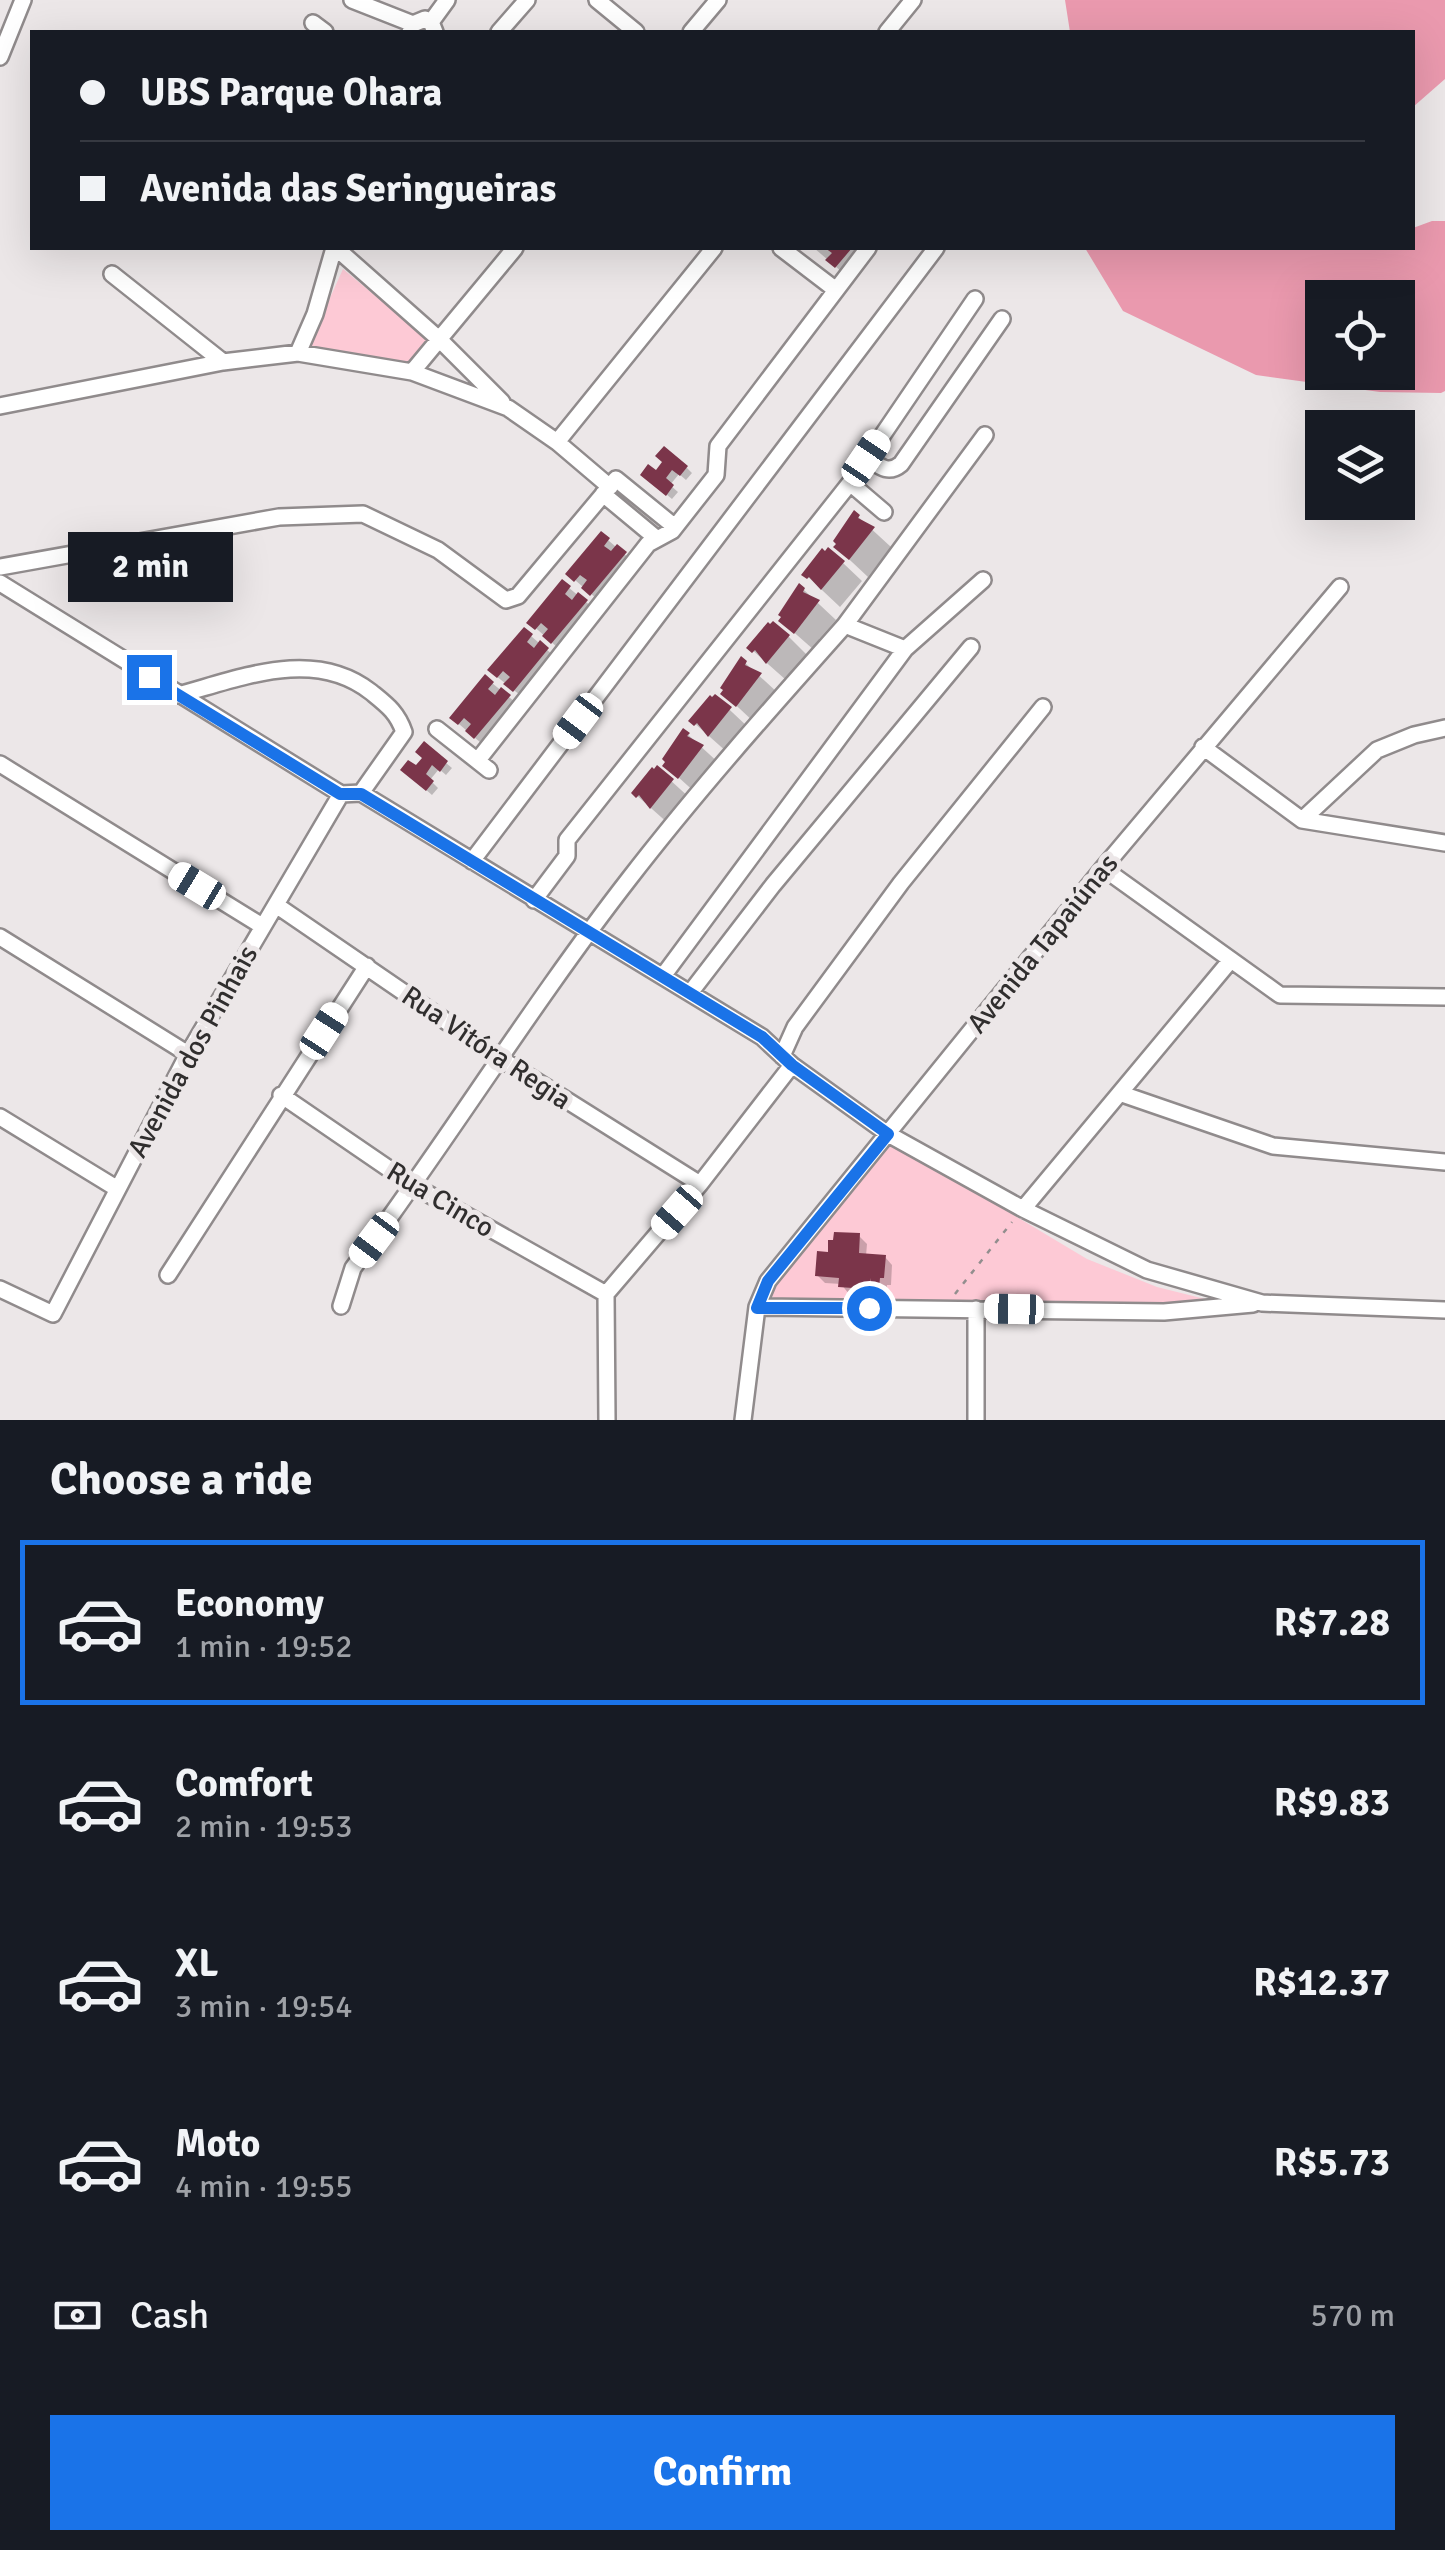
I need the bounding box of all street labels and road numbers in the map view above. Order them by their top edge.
street label: Avenida Tapaiúnas [960,847,1125,1040]
street label: Avenida dos Pinhais [121,940,265,1163]
street label: Rua Vitóra Regia [395,979,578,1117]
street label: Rua Cinco [381,1155,500,1245]

